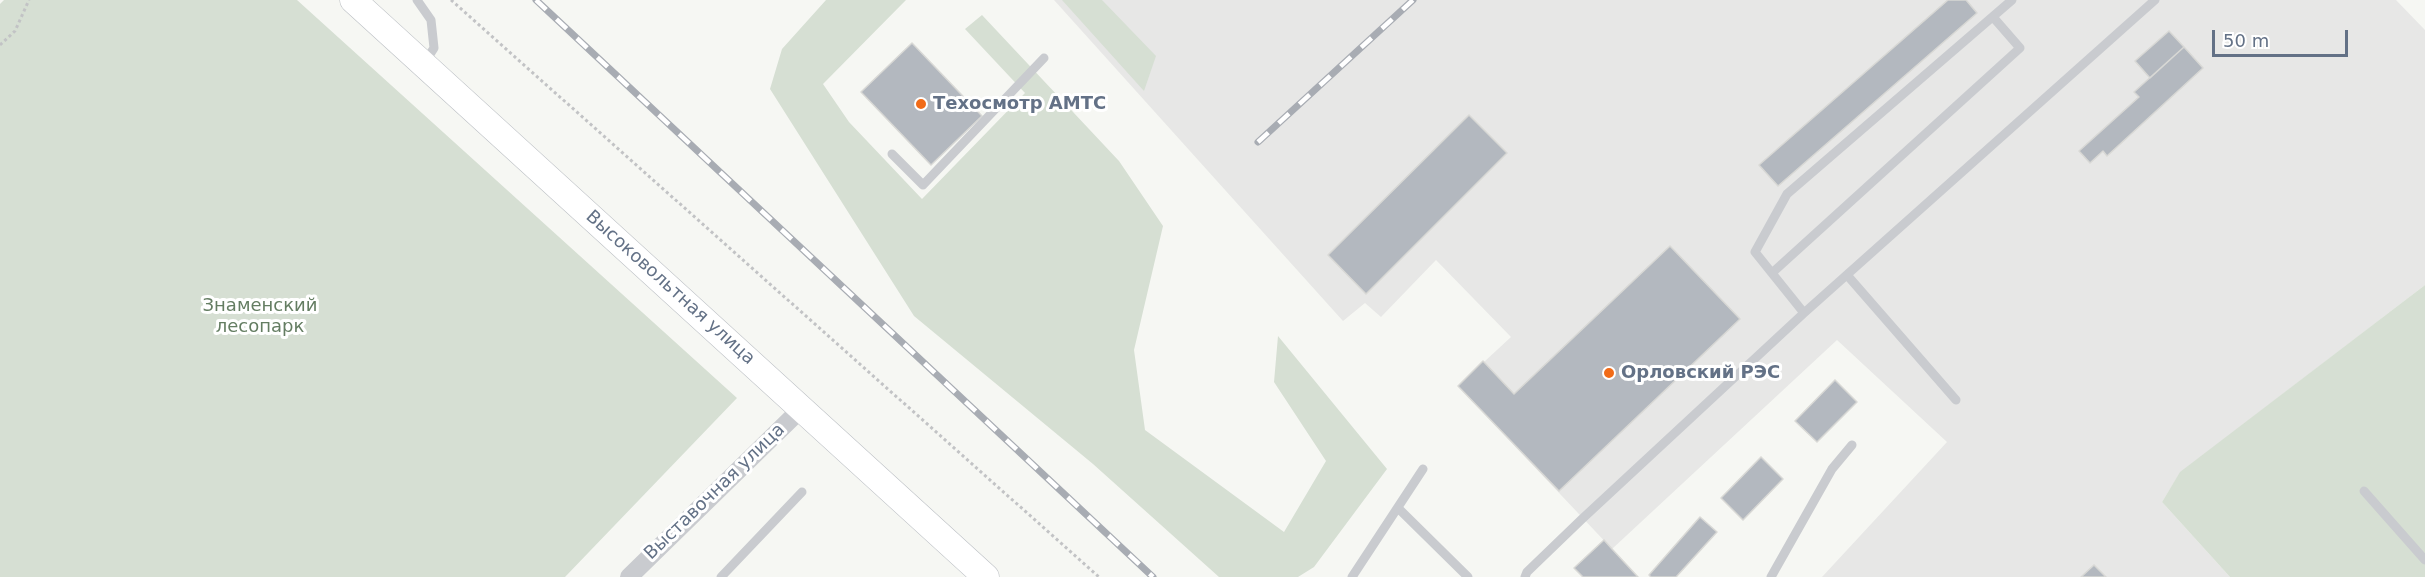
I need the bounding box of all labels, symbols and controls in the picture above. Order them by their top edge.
scale bar [2215,18,2352,56]
text: 50 m [2223,30,2269,51]
place label: Техосмотр АМТС [933,93,1106,115]
marker: Техосмотр АМТС [914,97,928,111]
street label: Высоковольтная улица [581,206,759,370]
park label: Знаменский лесопарк [203,295,317,338]
place label: Орловский РЭС [1621,362,1780,384]
marker: Орловский РЭС [1602,366,1616,380]
street label: Выставочная улица [640,419,790,565]

